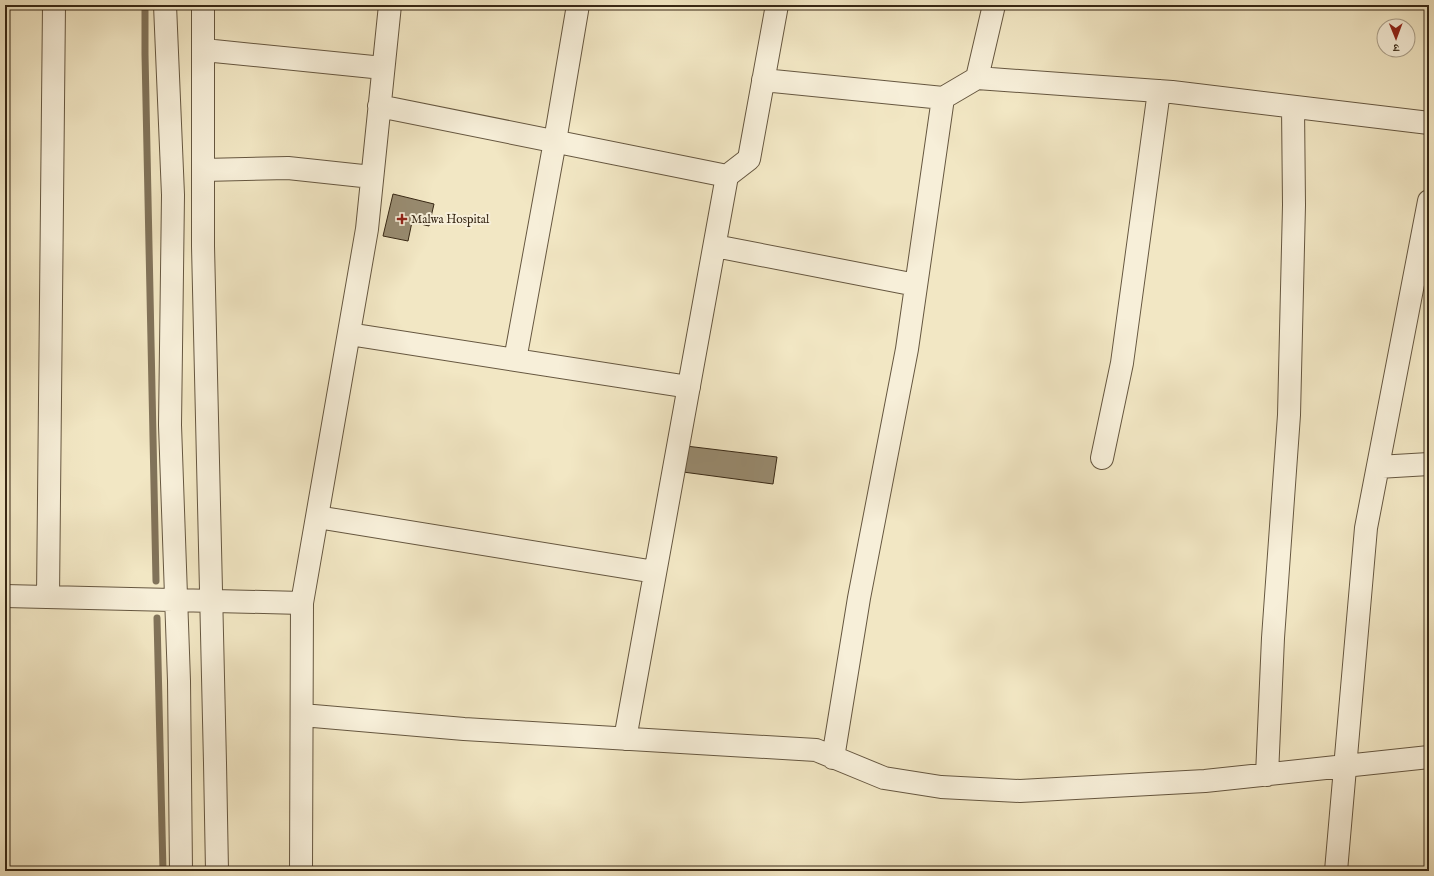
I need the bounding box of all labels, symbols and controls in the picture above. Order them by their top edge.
north arrow [1376,18,1416,58]
text: उ [1392,40,1400,54]
place label: Malwa Hospital [411,212,490,228]
marker: Malwa Hospital [396,213,408,225]

